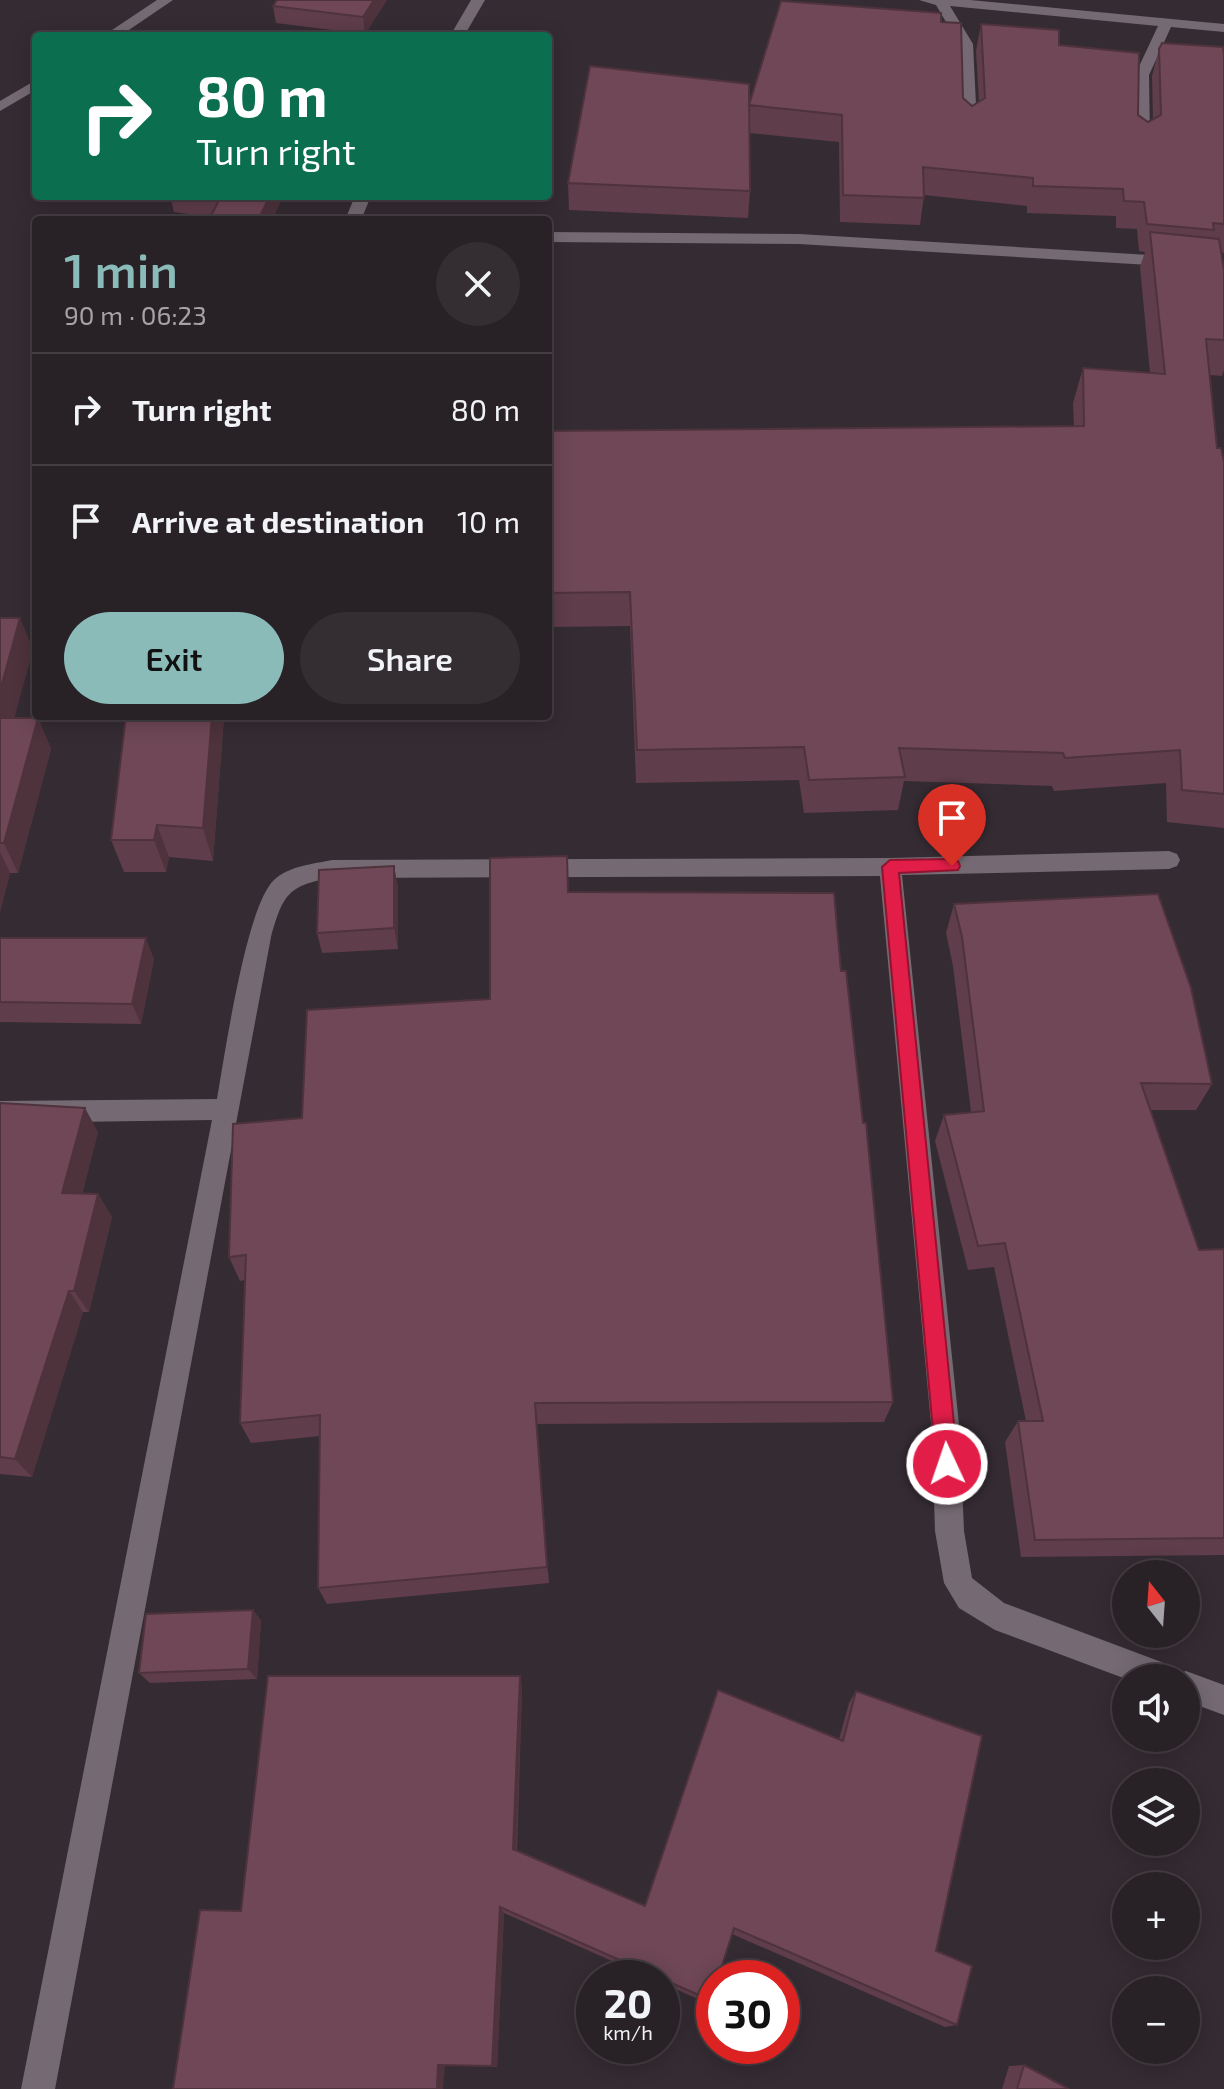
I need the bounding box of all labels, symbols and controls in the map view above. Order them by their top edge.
text: 80 m [196,61,328,128]
icon: right [64,64,168,168]
text: Turn right [196,129,356,172]
text: 1 min [64,240,178,298]
button: close [436,242,520,326]
text: 90 m · 06:23 [64,299,207,330]
icon: right [64,387,108,431]
text: Turn right [132,391,272,427]
text: 80 m [451,391,520,427]
icon: arrive [64,499,108,543]
text: Arrive at destination [132,503,424,539]
text: 10 m [457,503,520,539]
button: Exit [64,612,284,704]
button: Share [300,612,520,704]
pin [918,784,986,866]
icon: arrive [930,796,974,840]
position arrow [905,1422,989,1506]
north arrow [1112,1560,1200,1648]
map controls [1112,1560,1200,2064]
button: sound [1112,1664,1200,1752]
button: layers [1112,1768,1200,1856]
button: + [1112,1872,1200,1960]
speed limit sign: 30 [696,1960,800,2064]
button: − [1112,1976,1200,2064]
text: 20 [604,1978,652,2026]
text: km/h [603,2020,653,2044]

